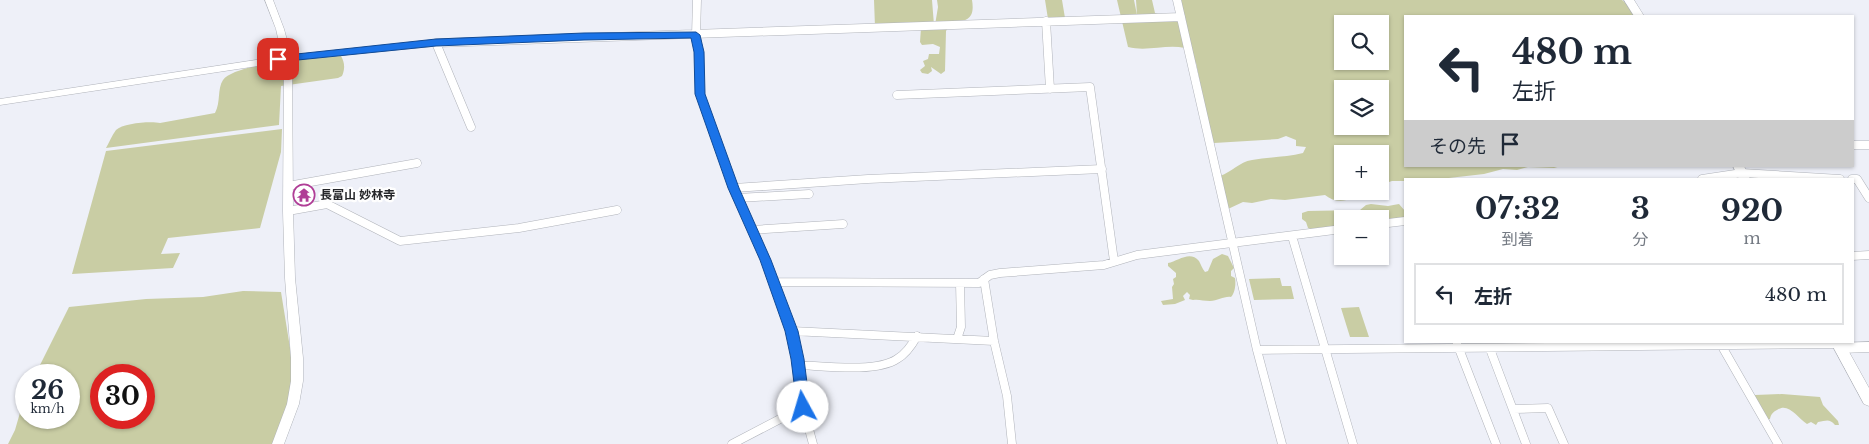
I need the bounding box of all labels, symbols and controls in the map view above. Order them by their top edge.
map controls [1334,15,1389,265]
button: search [1334,15,1389,70]
text: 480 m [1512,30,1632,73]
icon: left [1429,35,1494,100]
pin [257,38,299,80]
icon: arrive [264,45,292,73]
text: 左折 [1512,78,1556,105]
button: layers [1334,80,1389,135]
icon: arrive [1496,130,1524,158]
text: その先 [1429,135,1486,158]
button: + [1334,145,1389,200]
temple icon: 長富山 妙林寺 [292,183,316,207]
place label: 長富山 妙林寺 [320,187,395,202]
text: 07:32 [1475,190,1560,227]
text: 3 [1631,190,1650,227]
text: 920 [1721,192,1783,229]
button: − [1334,210,1389,265]
text: m [1743,228,1761,248]
text: 到着 [1501,229,1533,249]
text: 分 [1632,229,1648,249]
icon: left [1431,280,1459,308]
text: 480 m [1765,283,1827,306]
text: 左折 [1474,285,1512,308]
speed limit sign: 30 [90,364,155,429]
text: 26 [31,375,64,406]
position arrow [776,380,828,432]
text: km/h [30,401,65,416]

